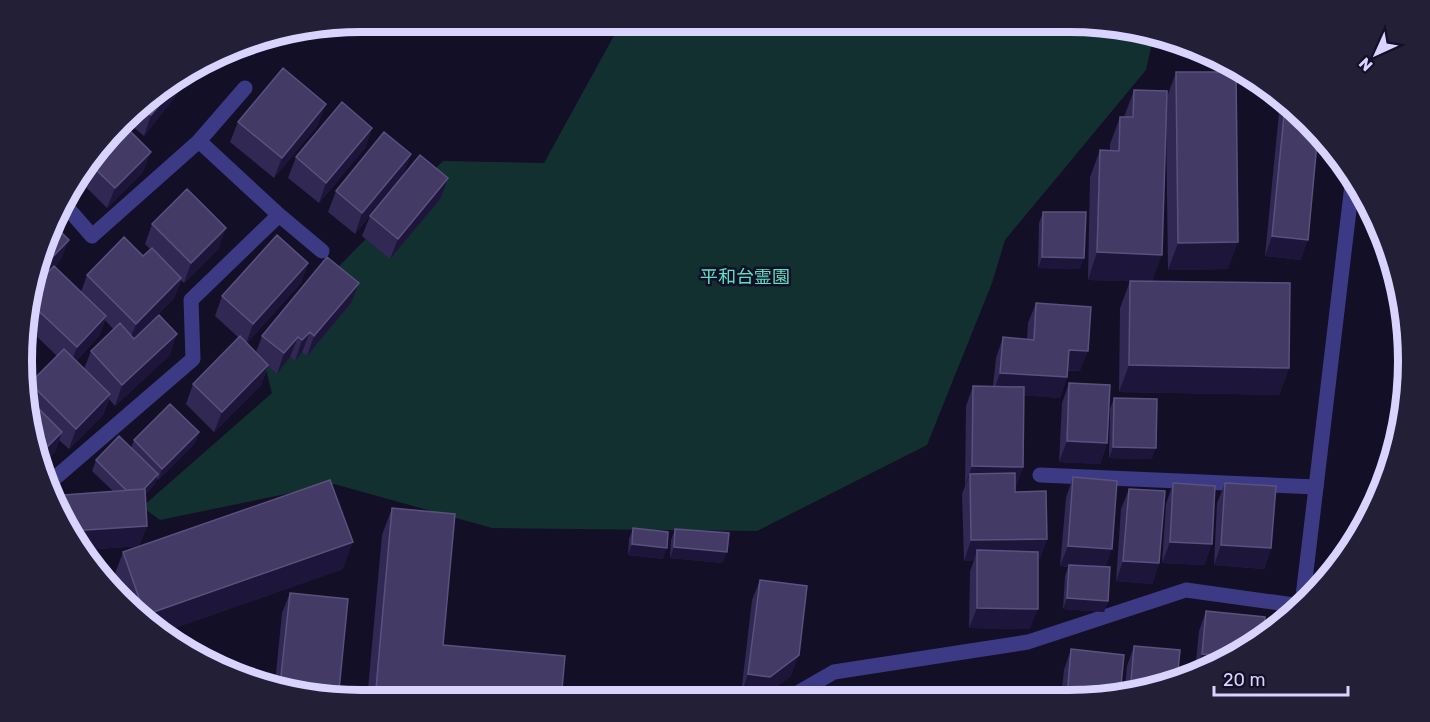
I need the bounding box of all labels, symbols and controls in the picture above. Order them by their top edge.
north arrow [1346,24,1406,84]
text: N [1355,53,1377,75]
park label: 平和台霊園 [700,266,790,288]
scale bar [1214,659,1348,697]
text: 20 m [1223,669,1265,691]

